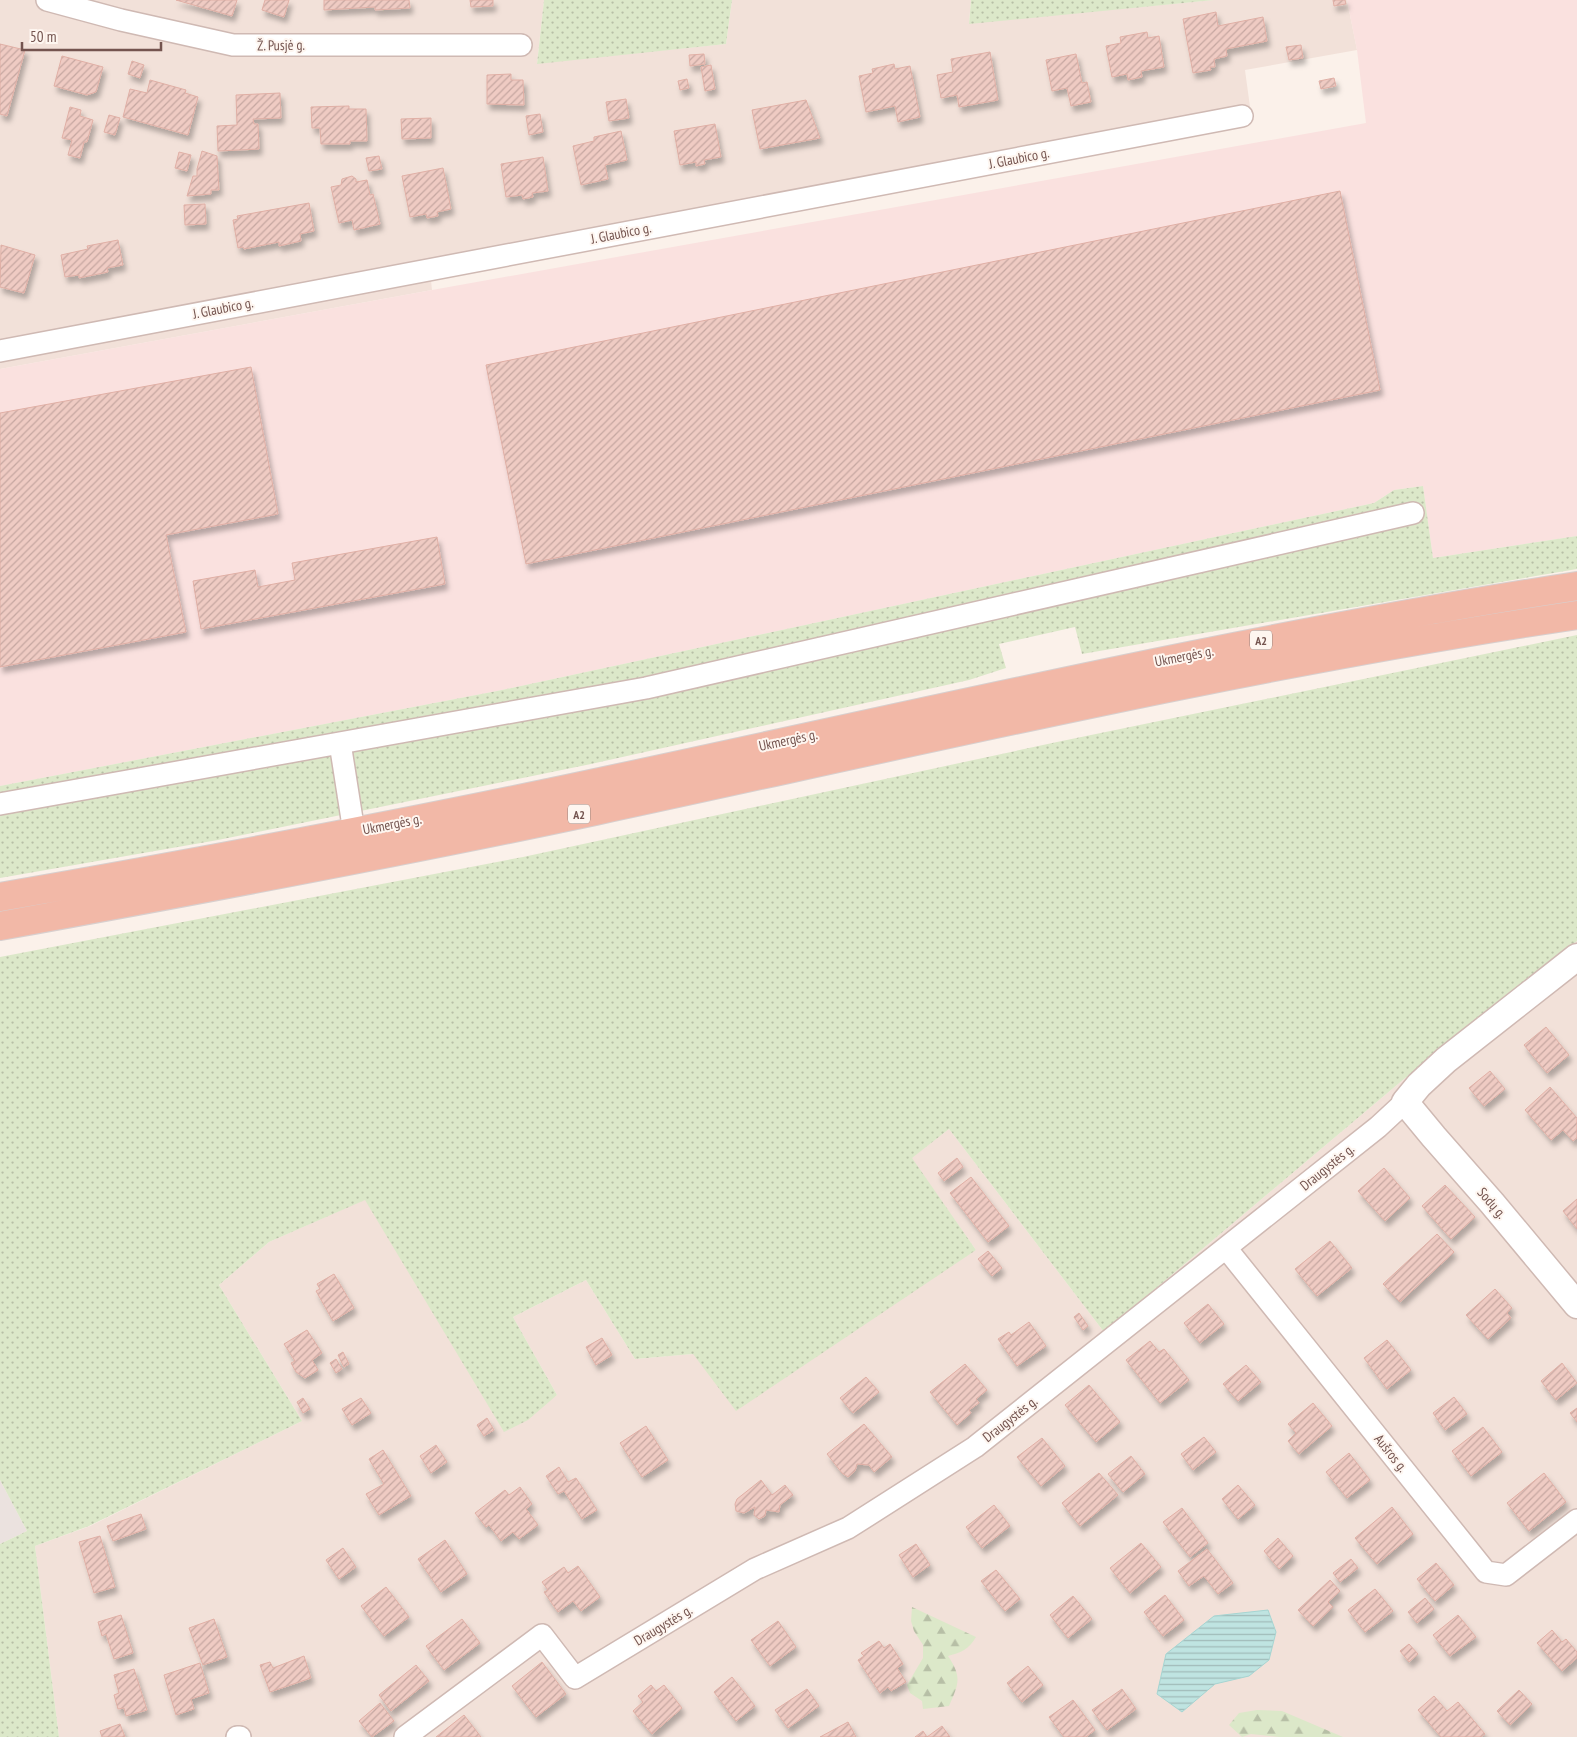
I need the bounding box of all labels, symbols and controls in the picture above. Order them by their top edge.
scale bar [22,20,161,52]
text: 50 m [30,27,56,46]
street label: Ž. Pusjė g. [257,36,305,54]
street label: J. Glaubico g. [986,143,1051,173]
street label: J. Glaubico g. [588,218,653,248]
street label: J. Glaubico g. [190,293,255,323]
road number: A2 [1250,630,1272,650]
street label: Ukmergės g. [1153,641,1215,671]
street label: Ukmergės g. [757,725,819,755]
road number: A2 [568,804,590,824]
street label: Ukmergės g. [361,809,423,839]
street label: Draugystės g. [1296,1140,1358,1194]
street label: Sodų g. [1474,1184,1510,1222]
street label: Draugystės g. [979,1392,1041,1446]
street label: Aušros g. [1370,1430,1412,1476]
street label: Draugystės g. [631,1601,695,1649]

